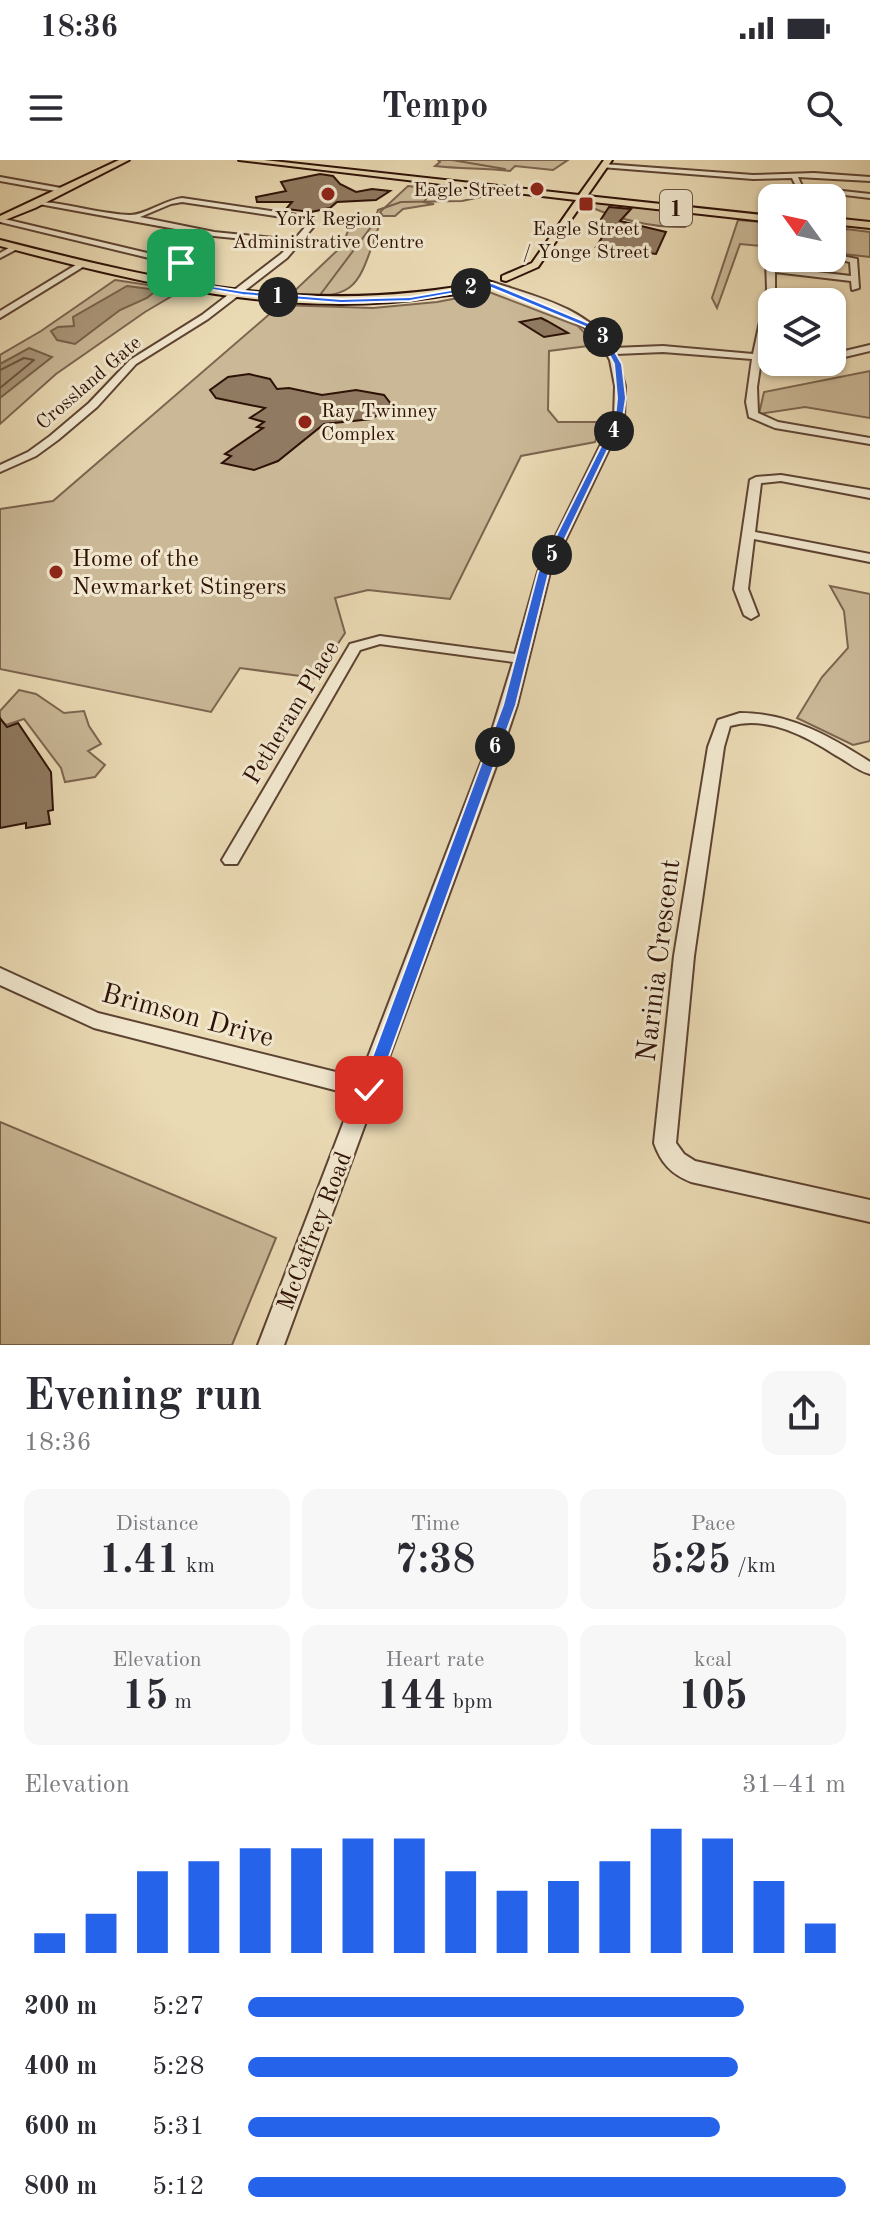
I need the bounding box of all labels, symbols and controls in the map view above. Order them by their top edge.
text: 18:36 [40,13,118,43]
icon: menu [24,86,68,130]
icon: search [802,86,846,130]
text: Tempo [382,90,489,126]
marker: Eagle Street [528,180,546,198]
place label: Eagle Street [413,181,521,201]
north arrow [758,184,846,272]
map controls [758,184,846,376]
marker: York Region Administrative Centre [319,185,337,203]
road number: 1 [660,190,692,226]
marker: Eagle Street / Yonge Street [577,195,595,213]
place label: York Region Administrative Centre [232,210,424,253]
place label: Eagle Street / Yonge Street [522,220,650,263]
pin [147,229,215,297]
icon: arrive [159,241,203,285]
pin: 2 [451,268,491,308]
pin: 1 [258,277,298,317]
text: 2 [465,277,477,299]
text: 1 [272,286,284,308]
button: layers [758,288,846,376]
pin: 3 [583,317,623,357]
text: 3 [597,326,609,348]
street label: Crossland Gate [33,333,145,434]
place label: Ray Twinney Complex [321,402,438,445]
pin: 4 [594,411,634,451]
marker: Ray Twinney Complex [296,413,314,431]
text: 4 [608,420,620,442]
pin: 5 [532,535,572,575]
text: 5 [546,544,558,566]
place label: Home of the Newmarket Stingers [72,548,287,600]
marker: Home of the Newmarket Stingers [47,563,65,581]
street label: Petheram Place [241,637,345,789]
pin: 6 [475,727,515,767]
text: 6 [489,736,501,758]
street label: Narinia Crescent [634,857,686,1063]
street label: Brimson Drive [98,980,276,1053]
pin [335,1056,403,1124]
icon: check [347,1068,391,1112]
street label: McCaffrey Road [275,1149,357,1315]
button: share [762,1371,846,1455]
text: Evening run [24,1375,262,1419]
text: 18:36 [24,1430,92,1456]
text: Distance [116,1513,198,1535]
text: Time [410,1513,460,1535]
text: Pace [691,1513,735,1535]
text: 1.41 [99,1542,180,1582]
text: 7:38 [395,1542,475,1582]
text: 5:25 [650,1542,731,1582]
text: km [180,1555,215,1577]
text: /km [731,1555,776,1577]
text: Elevation [112,1649,202,1671]
text: Heart rate [386,1649,484,1671]
text: kcal [694,1649,732,1671]
text: 15 [122,1678,168,1718]
text: 144 [377,1678,447,1718]
text: 105 [678,1678,748,1718]
text: m [168,1691,192,1713]
text: bpm [447,1691,493,1713]
text: Elevation [24,1772,130,1798]
text: 31–41 m [742,1772,846,1798]
text: 200 m [24,1994,97,2020]
text: 5:27 [152,1994,205,2020]
text: 400 m [24,2054,97,2080]
text: 5:28 [152,2054,205,2080]
text: 600 m [24,2114,97,2140]
text: 5:31 [152,2114,205,2140]
text: 800 m [24,2174,97,2200]
text: 5:12 [152,2174,205,2200]

